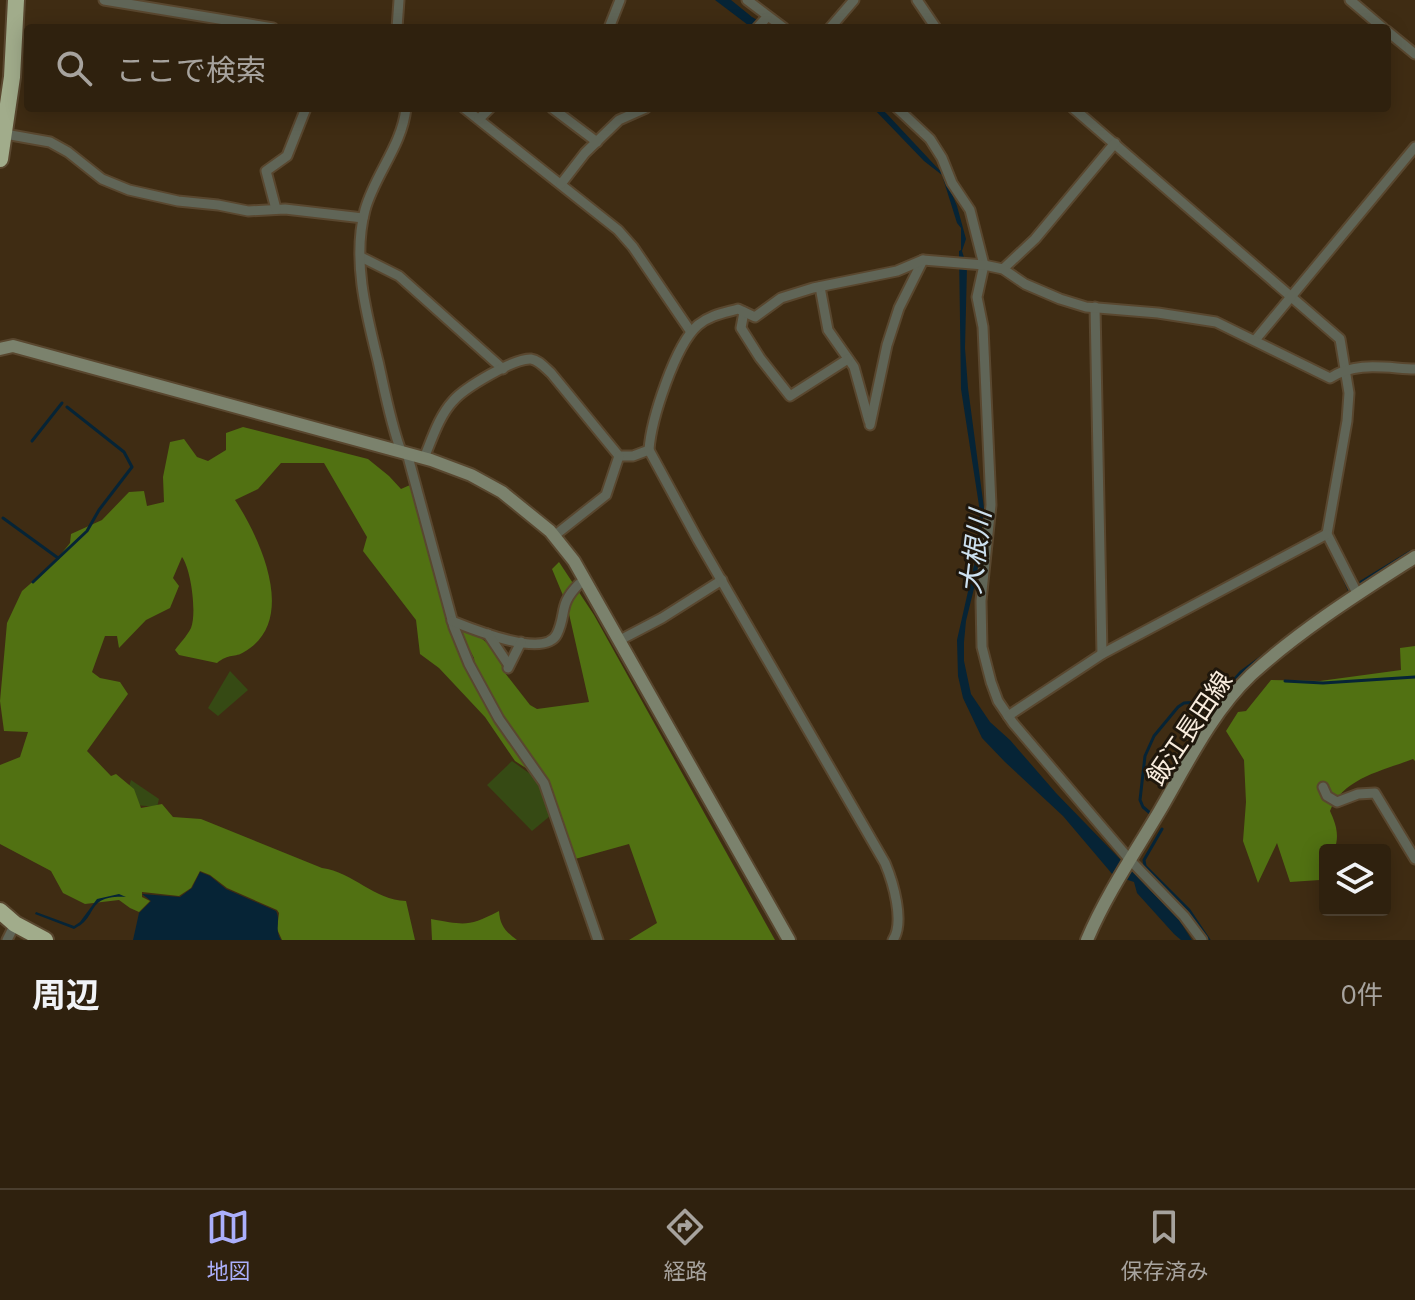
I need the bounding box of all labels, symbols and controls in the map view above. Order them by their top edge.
search box [24,24,1391,112]
icon: search [52,46,96,90]
text: ここで検索 [116,52,266,88]
water label: 大根川 [953,505,997,596]
street label: 飯江長田線 [1140,665,1238,791]
map controls [1319,844,1391,916]
button: layers [1319,844,1391,916]
text: 周辺 [32,974,100,1015]
text: 0件 [1341,979,1383,1010]
tab: 地図 [206,1205,251,1285]
tab: 経路 [663,1205,708,1285]
tab: 保存済み [1120,1205,1209,1285]

